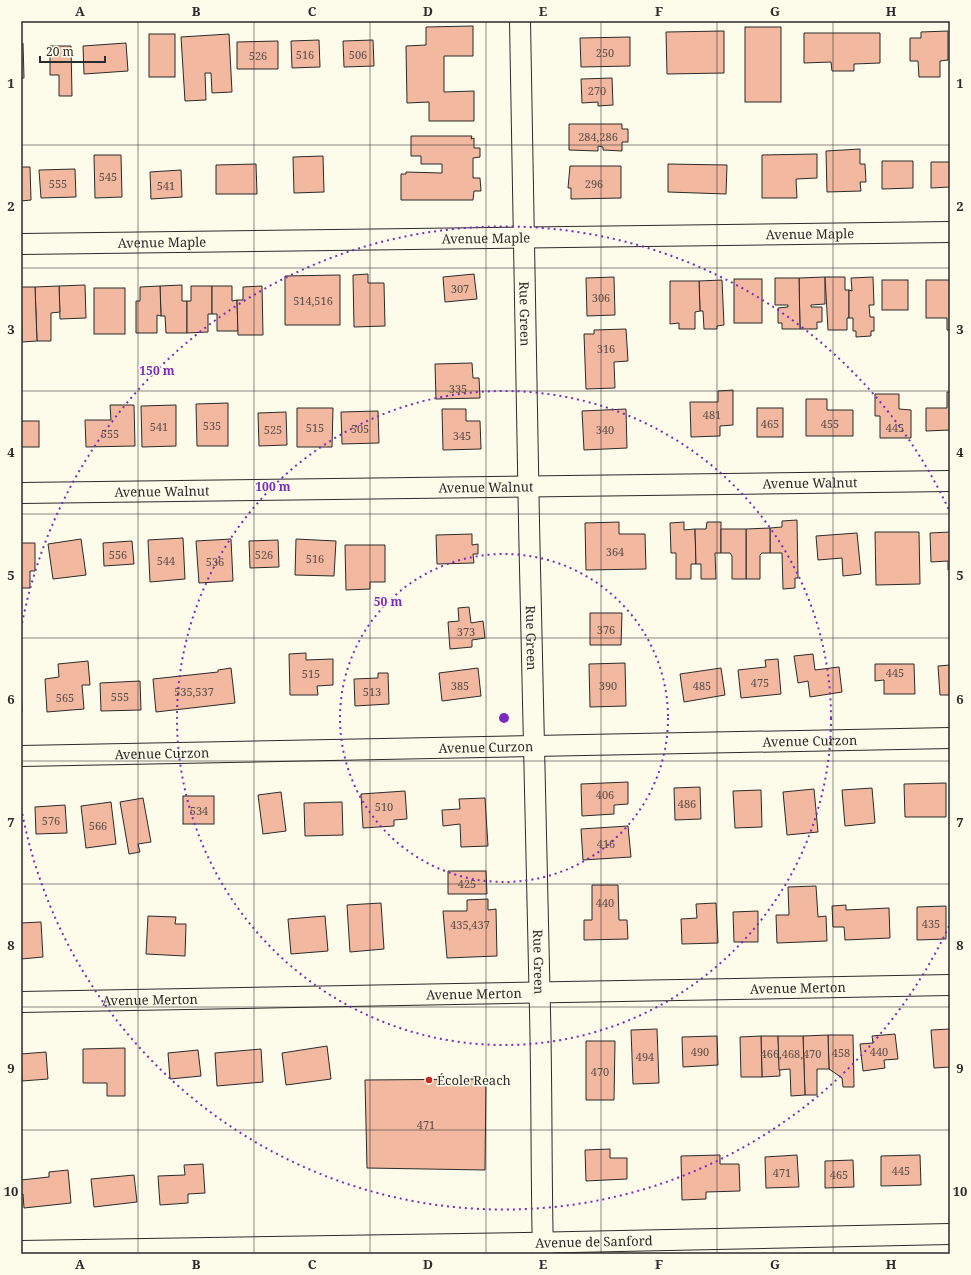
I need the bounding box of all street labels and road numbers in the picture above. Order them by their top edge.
street label: Avenue Maple [766,224,854,243]
street label: Avenue Maple [442,228,530,248]
street label: Avenue Maple [118,233,206,252]
street label: Rue Green [515,281,535,347]
street label: Avenue Walnut [762,473,858,492]
street label: Avenue Walnut [438,477,534,497]
street label: Avenue Walnut [114,482,210,501]
street label: Rue Green [522,605,541,671]
street label: Avenue Curzon [762,731,858,751]
street label: Avenue Curzon [438,737,534,757]
street label: Avenue Curzon [114,743,210,763]
street label: Rue Green [529,929,549,995]
street label: Avenue Merton [750,978,846,998]
street label: Avenue Merton [426,984,523,1004]
street label: Avenue Merton [102,990,199,1010]
street label: Avenue de Sanford [535,1231,653,1252]

